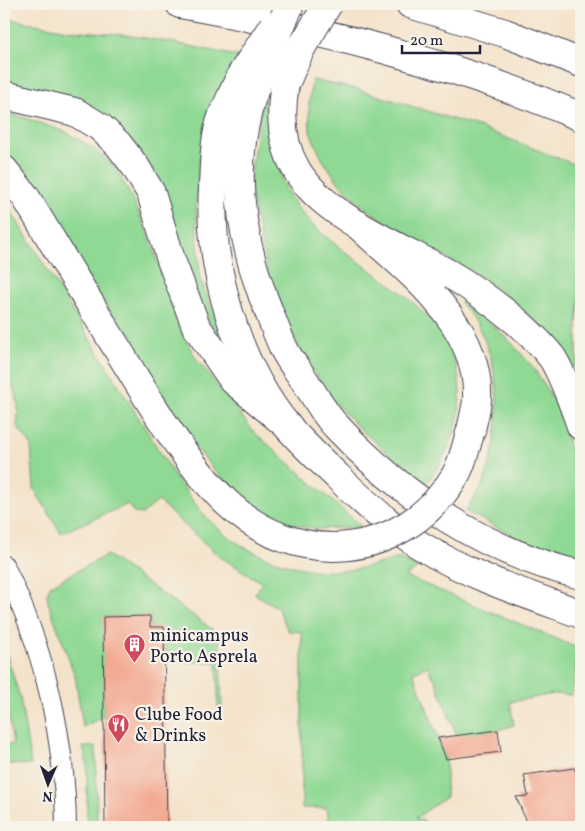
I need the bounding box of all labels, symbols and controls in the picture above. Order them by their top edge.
scale bar [402,22,480,54]
text: 20 m [410,31,443,52]
place label: minicampus Porto Asprela [150,624,258,670]
building icon: minicampus Porto Asprela [122,633,146,664]
place label: Clube Food & Drinks [135,703,223,749]
restaurant icon: Clube Food & Drinks [107,712,131,743]
north arrow [22,758,72,808]
text: N [42,786,53,805]

